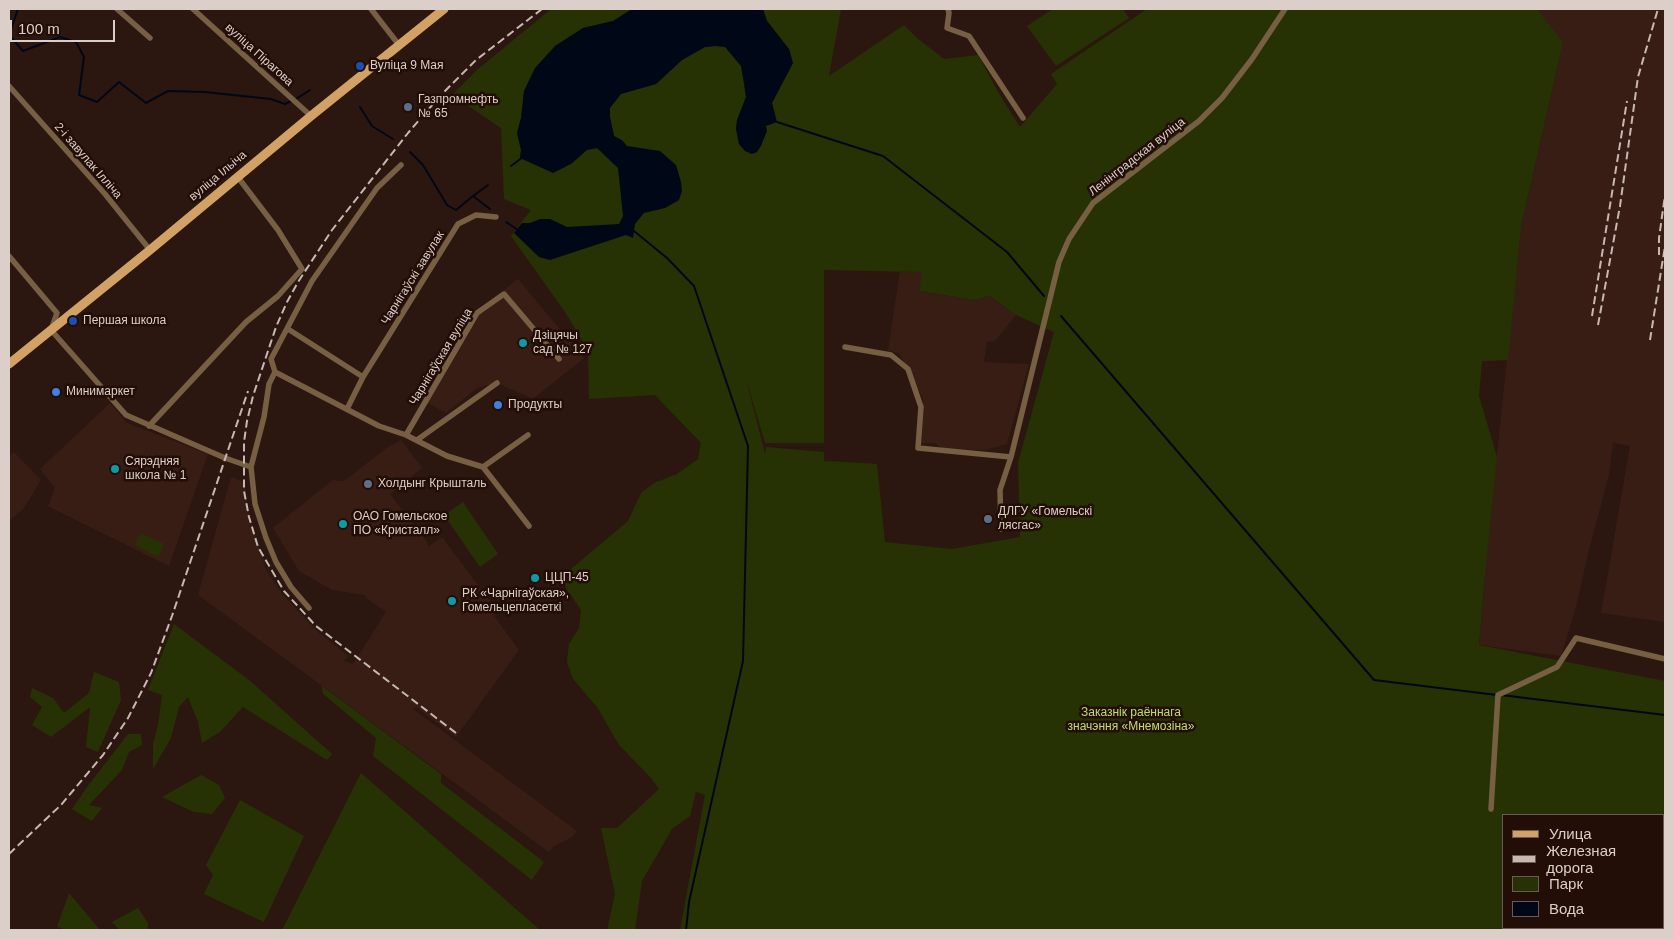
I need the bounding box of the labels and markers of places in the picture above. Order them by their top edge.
place label: Вуліца 9 Мая [370,59,443,73]
marker: Вуліца 9 Мая [354,60,366,72]
place label: Газпромнефть № 65 [418,93,499,121]
marker: Газпромнефть № 65 [402,101,414,113]
place label: Першая школа [83,314,166,328]
marker: Першая школа [67,315,79,327]
place label: Дзіцячы сад № 127 [533,329,592,357]
marker: Дзіцячы сад № 127 [517,337,529,349]
place label: Минимаркет [66,385,135,399]
marker: Минимаркет [50,386,62,398]
place label: Продукты [508,398,562,412]
marker: Продукты [492,399,504,411]
place label: Сярэдняя школа № 1 [125,455,186,483]
marker: Сярэдняя школа № 1 [109,463,121,475]
place label: Холдынг Крышталь [378,477,486,491]
marker: Холдынг Крышталь [362,478,374,490]
place label: ДЛГУ «Гомельскі лясгас» [998,505,1092,533]
place label: ОАО Гомельское ПО «Кристалл» [353,510,447,538]
marker: ДЛГУ «Гомельскі лясгас» [982,513,994,525]
marker: ОАО Гомельское ПО «Кристалл» [337,518,349,530]
place label: ЦЦП-45 [545,571,589,585]
marker: ЦЦП-45 [529,572,541,584]
place label: РК «Чарнігаўская», Гомельцепласеткі [462,587,569,615]
marker: РК «Чарнігаўская», Гомельцепласеткі [446,595,458,607]

